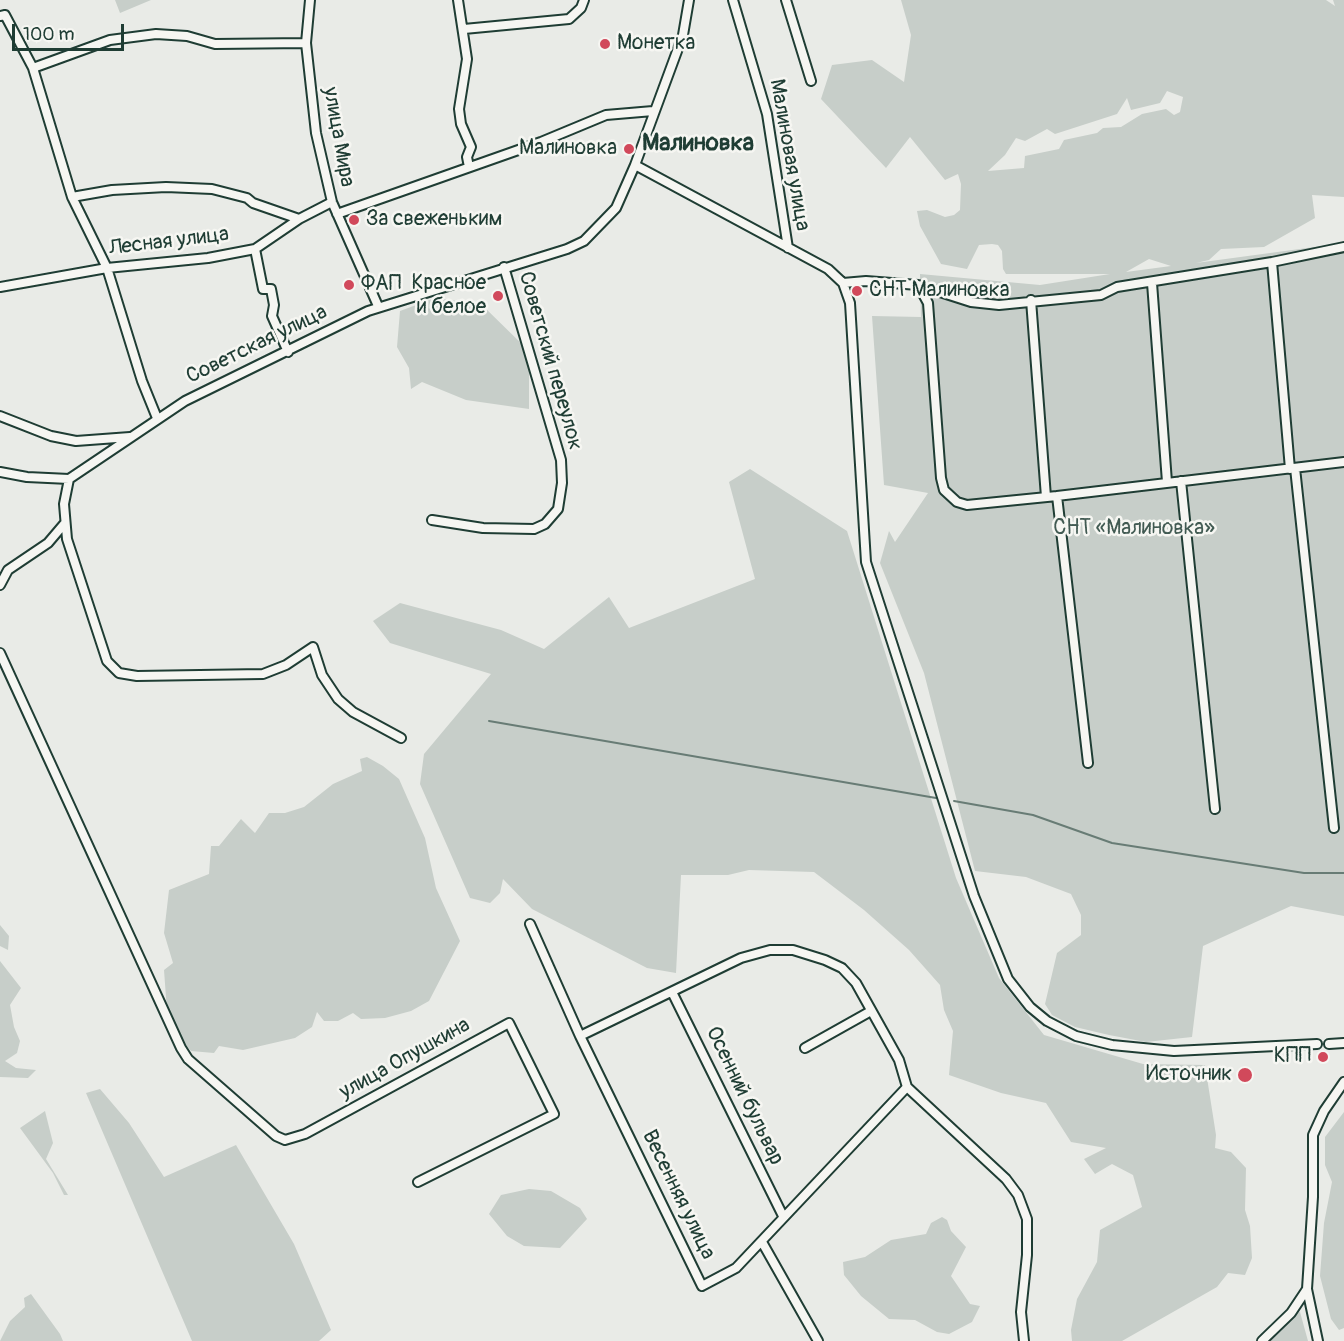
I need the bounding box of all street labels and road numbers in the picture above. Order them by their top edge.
street label: Малиновая улица [763,77,815,233]
street label: улица Мира [317,85,359,189]
street label: Лесная улица [108,222,230,262]
street label: Советский переулок [512,269,588,453]
street label: Советская улица [183,300,331,390]
street label: улица Опушкина [335,1013,475,1105]
street label: Осенний бульвар [700,1023,788,1169]
street label: Весенняя улица [636,1126,720,1264]

